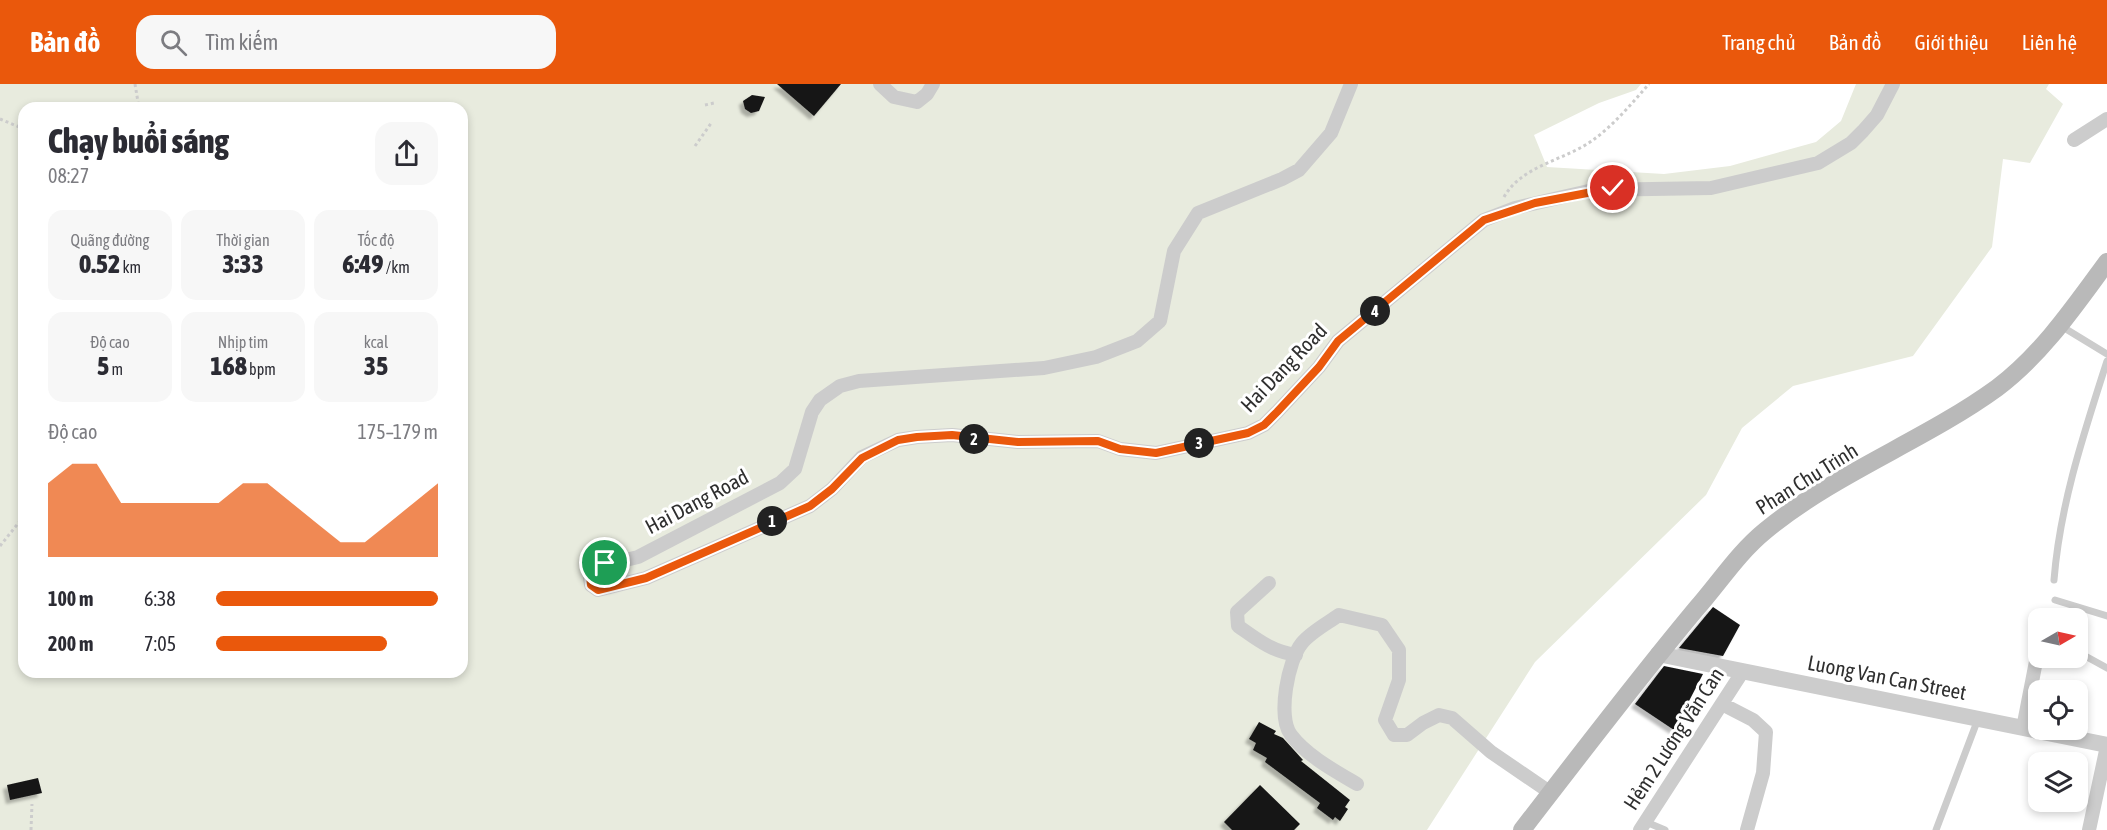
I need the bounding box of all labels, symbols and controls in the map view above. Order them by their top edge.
search box [136,15,556,69]
text: Bản đồ [30,26,100,58]
icon: search [157,26,190,59]
text: Tìm kiếm [205,29,278,55]
text: Trang chủ [1722,30,1796,54]
text: Bản đồ [1829,30,1881,54]
text: Giới thiệu [1914,30,1989,54]
text: Liên hệ [2022,30,2077,54]
text: Chạy buổi sáng [48,122,229,160]
button: share [375,122,438,185]
pin [1587,162,1638,213]
text: 08:27 [48,164,89,187]
icon: check [1596,171,1629,204]
text: Quãng đường [71,231,149,249]
text: Thời gian [216,231,270,249]
text: Tốc độ [358,231,394,249]
text: 0.52 [79,249,120,279]
text: 3:33 [222,249,264,279]
text: 6:49 [342,249,384,279]
text: km [120,258,141,276]
text: /km [384,258,410,276]
pin: 4 [1360,296,1390,326]
text: 4 [1371,302,1379,320]
street label: Hai Dang Road [1235,318,1331,416]
text: Độ cao [90,333,130,351]
text: Nhịp tim [218,333,268,351]
text: kcal [364,333,388,351]
text: 5 [97,351,109,381]
text: 168 [210,351,247,381]
text: 35 [364,351,388,381]
text: m [109,360,123,378]
text: bpm [247,360,276,378]
text: Độ cao [48,420,97,443]
text: 175–179 m [357,420,438,443]
pin: 2 [959,424,989,454]
pin: 3 [1184,428,1214,458]
text: 2 [970,430,978,448]
text: 3 [1195,434,1203,452]
street label: Phan Chu Trinh [1751,437,1862,519]
street label: Hai Dang Road [641,464,752,538]
pin: 1 [757,506,787,536]
text: 1 [768,512,776,530]
pin [579,537,630,588]
icon: arrive [588,546,621,579]
text: 100 m [48,587,93,610]
text: 6:38 [144,587,176,610]
north arrow [2028,608,2088,668]
map controls [2028,608,2088,812]
text: 200 m [48,632,93,655]
text: 7:05 [144,632,176,655]
street label: Luong Van Can Street [1806,650,1969,704]
street label: Hẻm 2 Lương Văn Can [1618,663,1728,814]
button: locate [2028,680,2088,740]
button: layers [2028,752,2088,812]

